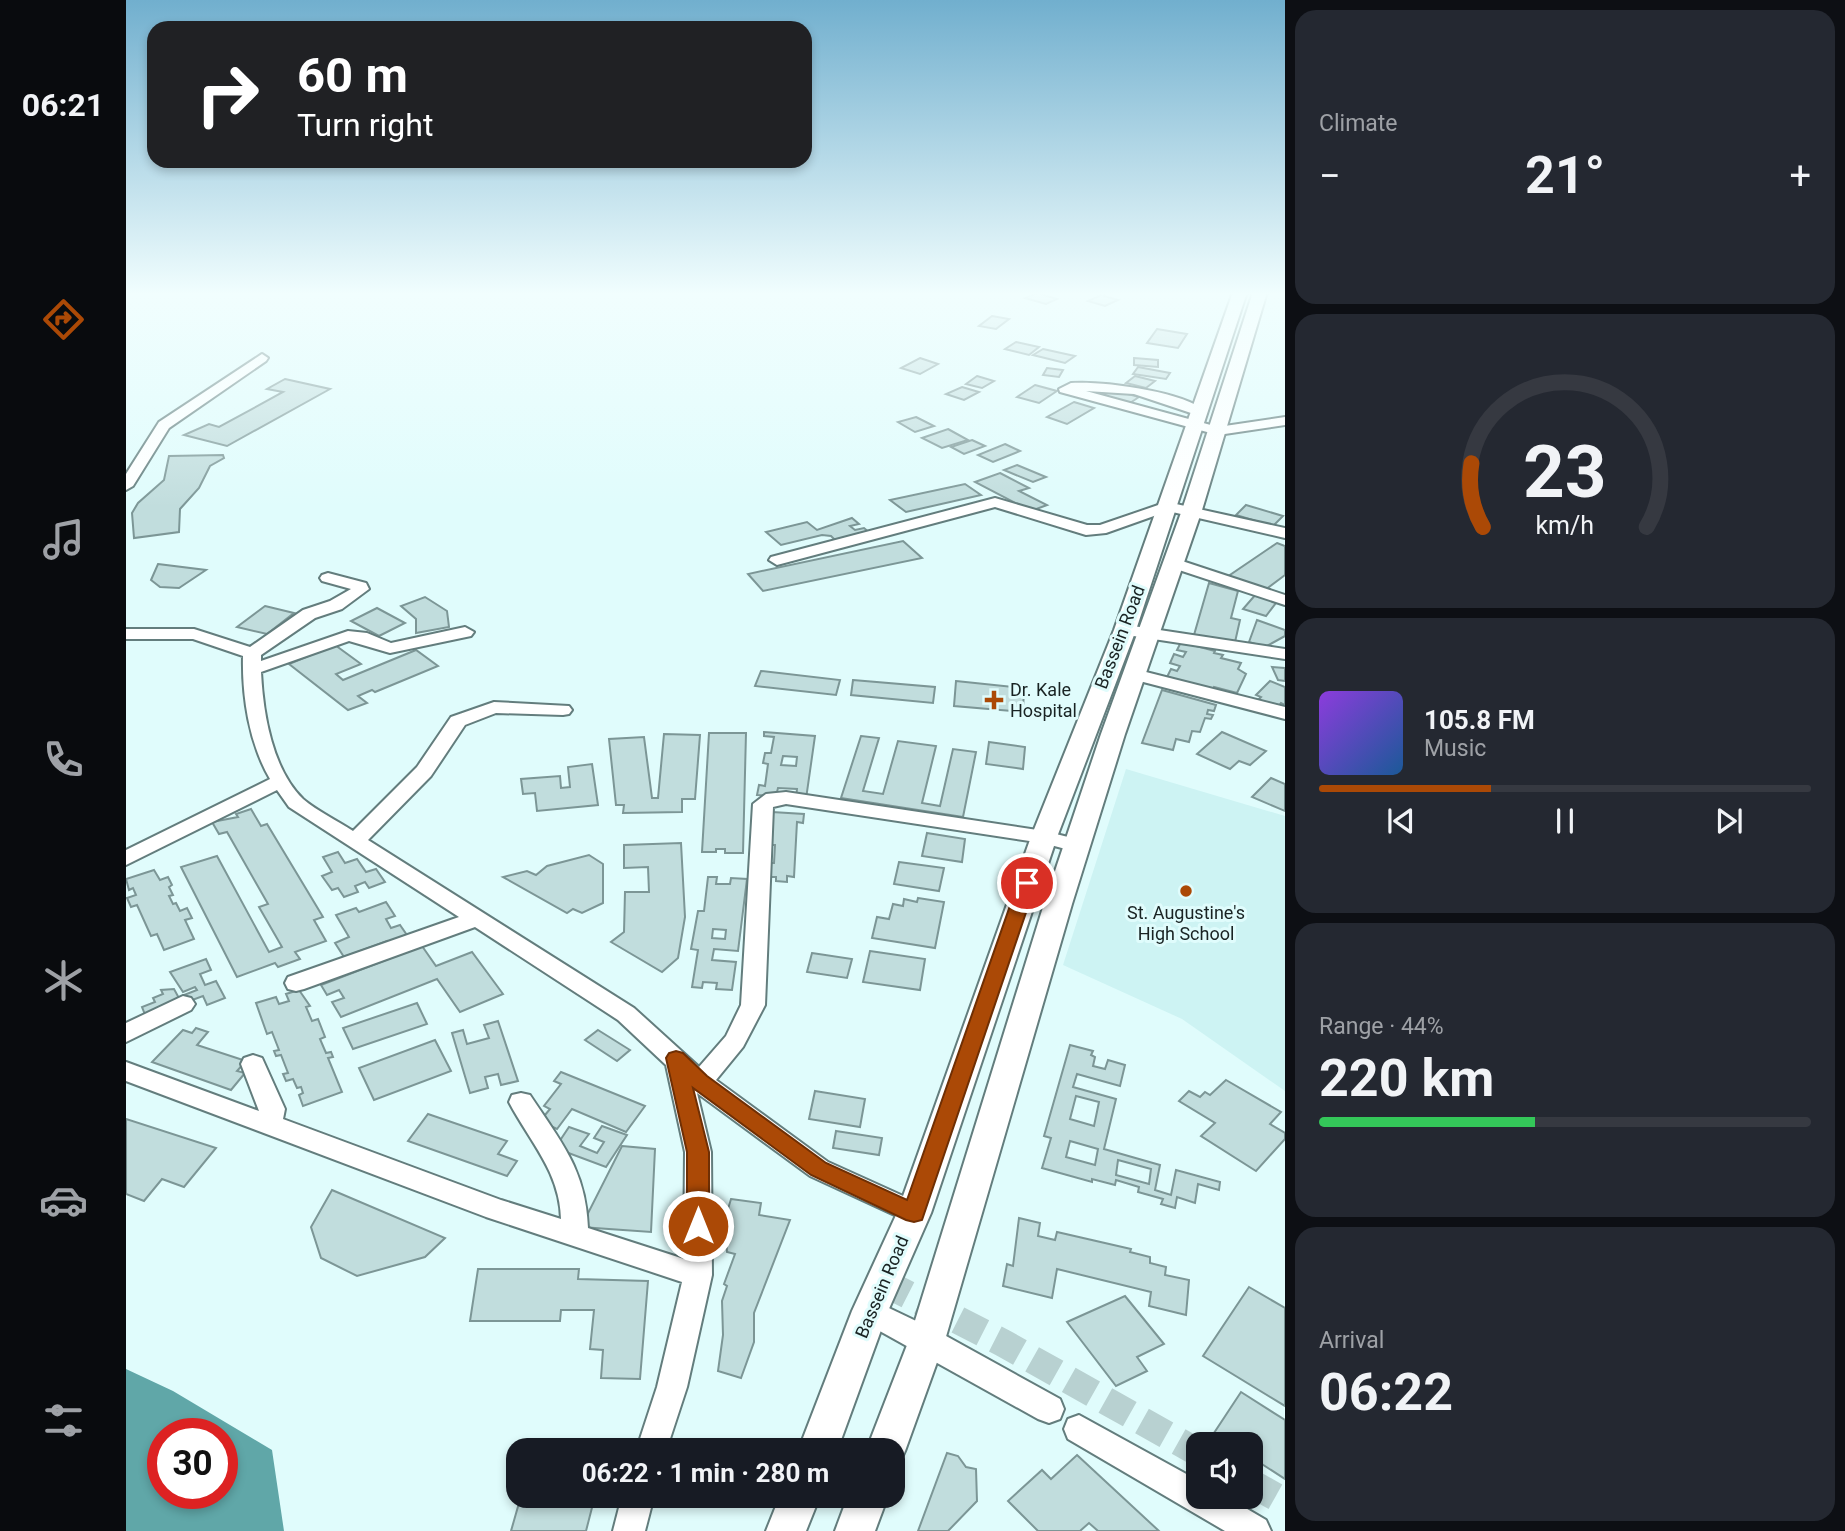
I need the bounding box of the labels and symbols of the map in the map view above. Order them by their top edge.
street label: Bassein Road [1090,582,1149,692]
place label: Dr. Kale Hospital [1010,679,1077,721]
marker: Dr. Kale Hospital [984,690,1004,710]
pin [997,853,1057,913]
marker: St. Augustine's High School [1178,883,1194,899]
place label: St. Augustine's High School [1127,902,1245,944]
position arrow [661,1189,735,1263]
street label: Bassein Road [851,1232,913,1341]
speed limit sign: 30 [147,1418,238,1509]

